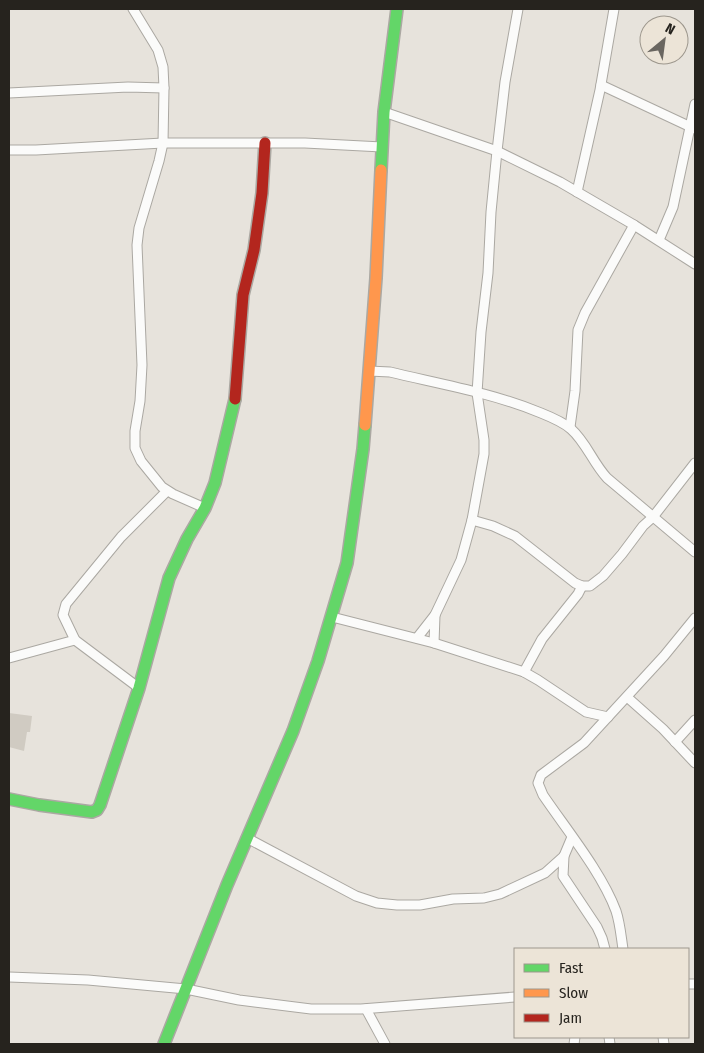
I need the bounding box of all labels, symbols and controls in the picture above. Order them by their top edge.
north arrow [639,15,689,65]
text: N [662,20,678,39]
legend [514,948,689,1038]
text: Fast [559,959,583,977]
text: Slow [559,984,588,1002]
text: Jam [559,1009,582,1027]

